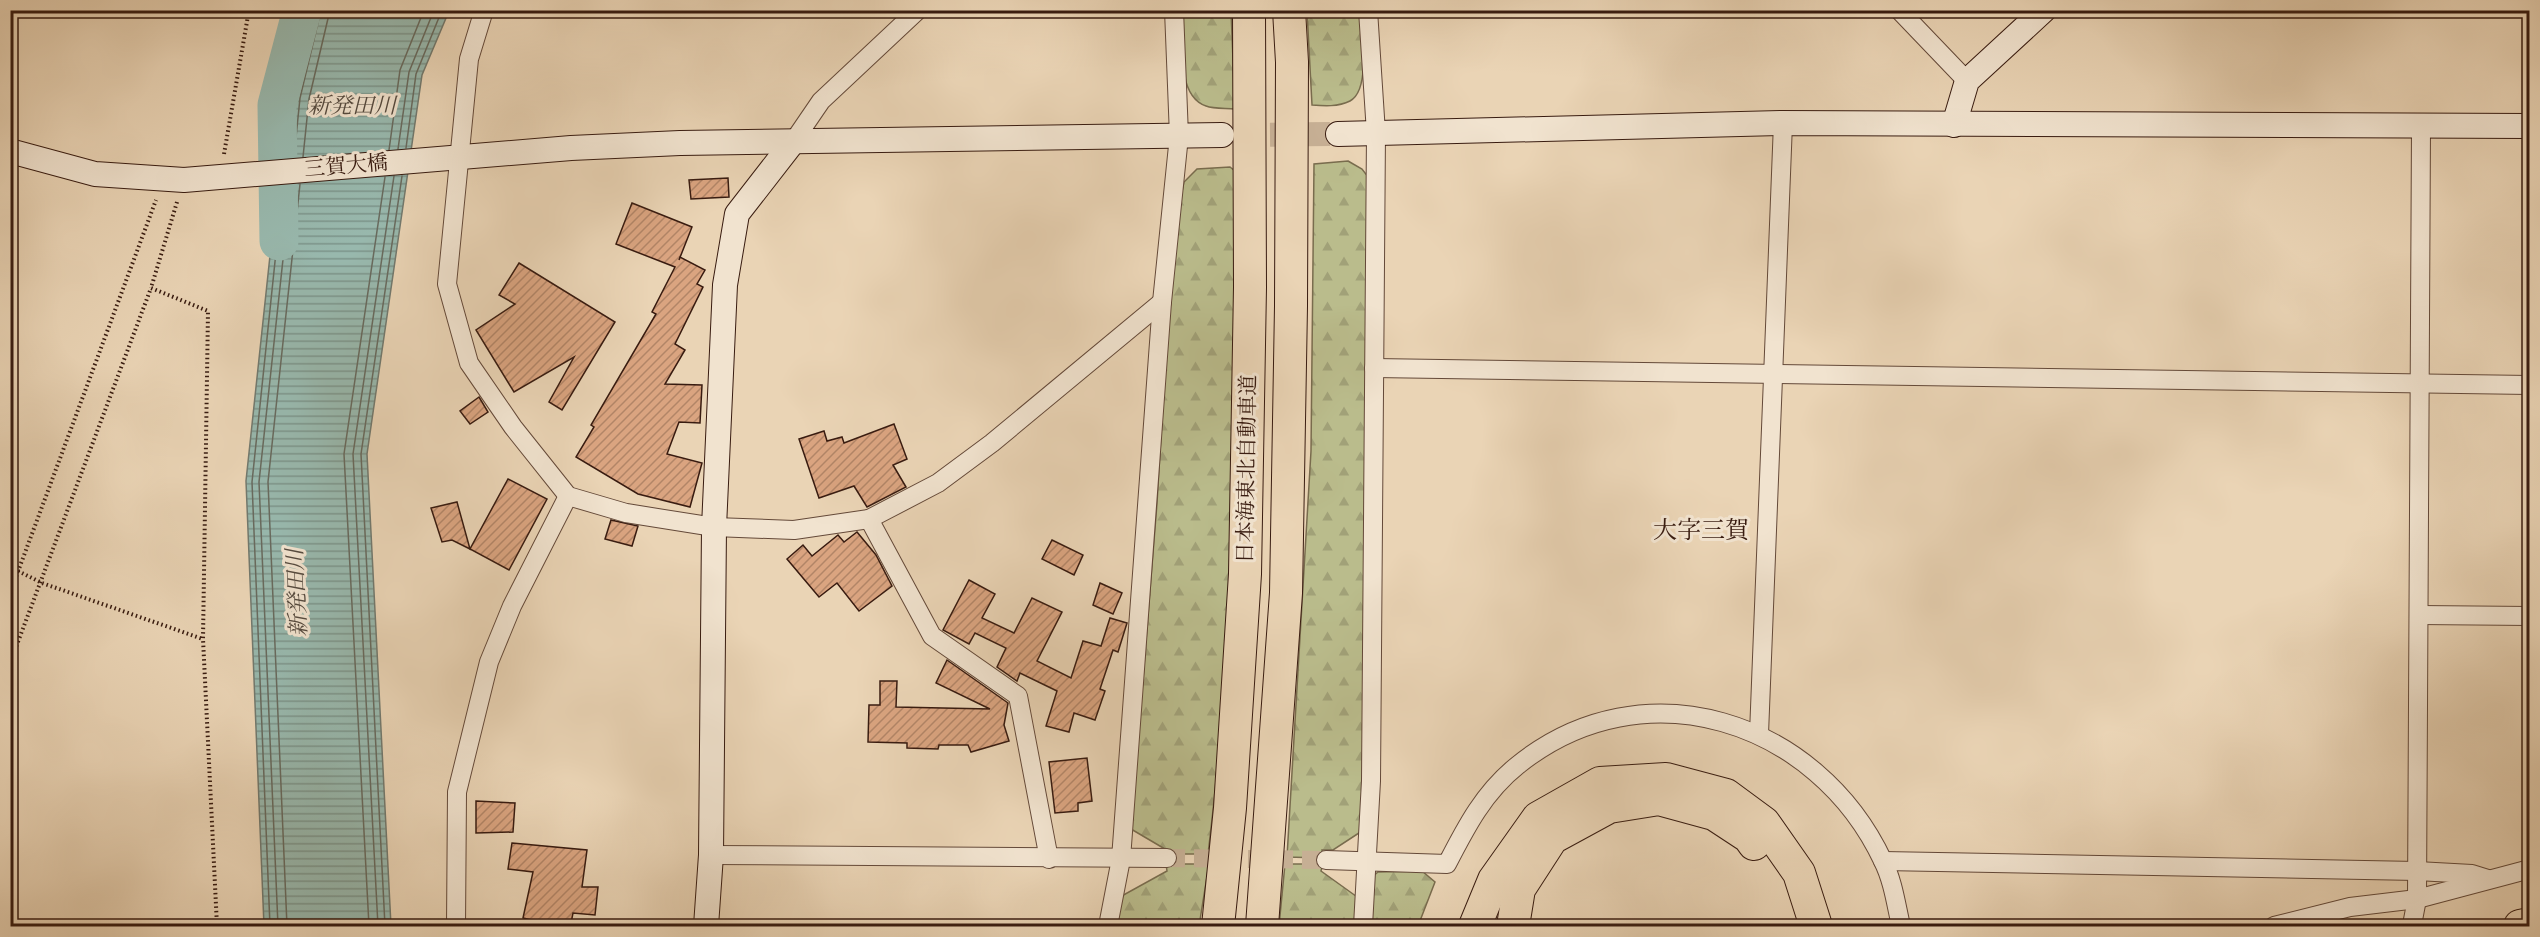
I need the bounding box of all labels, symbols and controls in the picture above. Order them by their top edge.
water label: 新発田川 [308,92,398,120]
street label: 三賀大橋 [303,149,389,183]
street label: 日本海東北自動車道 [1232,374,1262,564]
district label: 大字三賀 [1653,515,1749,546]
water label: 新発田川 [281,546,313,638]

